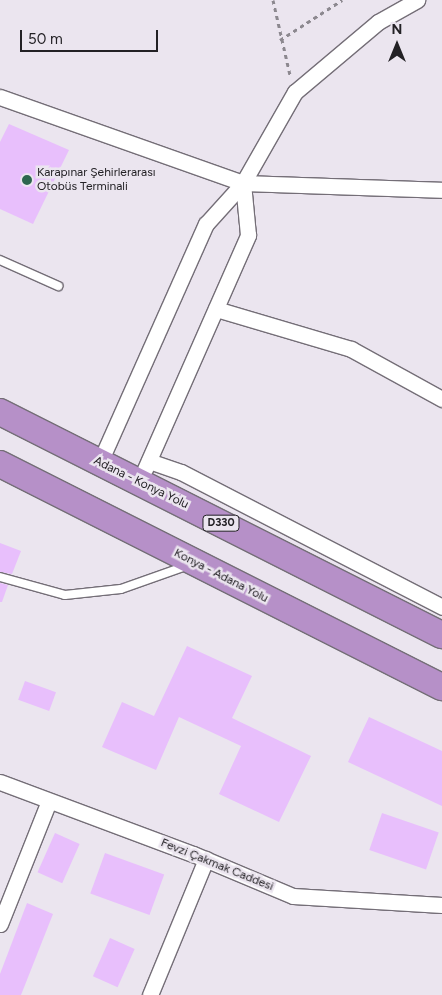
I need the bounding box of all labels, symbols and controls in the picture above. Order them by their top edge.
scale bar [22,20,160,52]
north arrow [372,20,422,70]
text: N [392,21,402,38]
text: 50 m [28,30,63,48]
place label: Karapınar Şehirlerarası Otobüs Terminali [37,166,156,194]
marker: Karapınar Şehirlerarası Otobüs Terminali [21,174,33,186]
street label: Adana - Konya Yolu [91,454,191,512]
road number: D330 [202,514,240,532]
street label: Konya - Adana Yolu [171,546,271,606]
street label: Fevzi Çakmak Caddesi [159,836,275,894]

